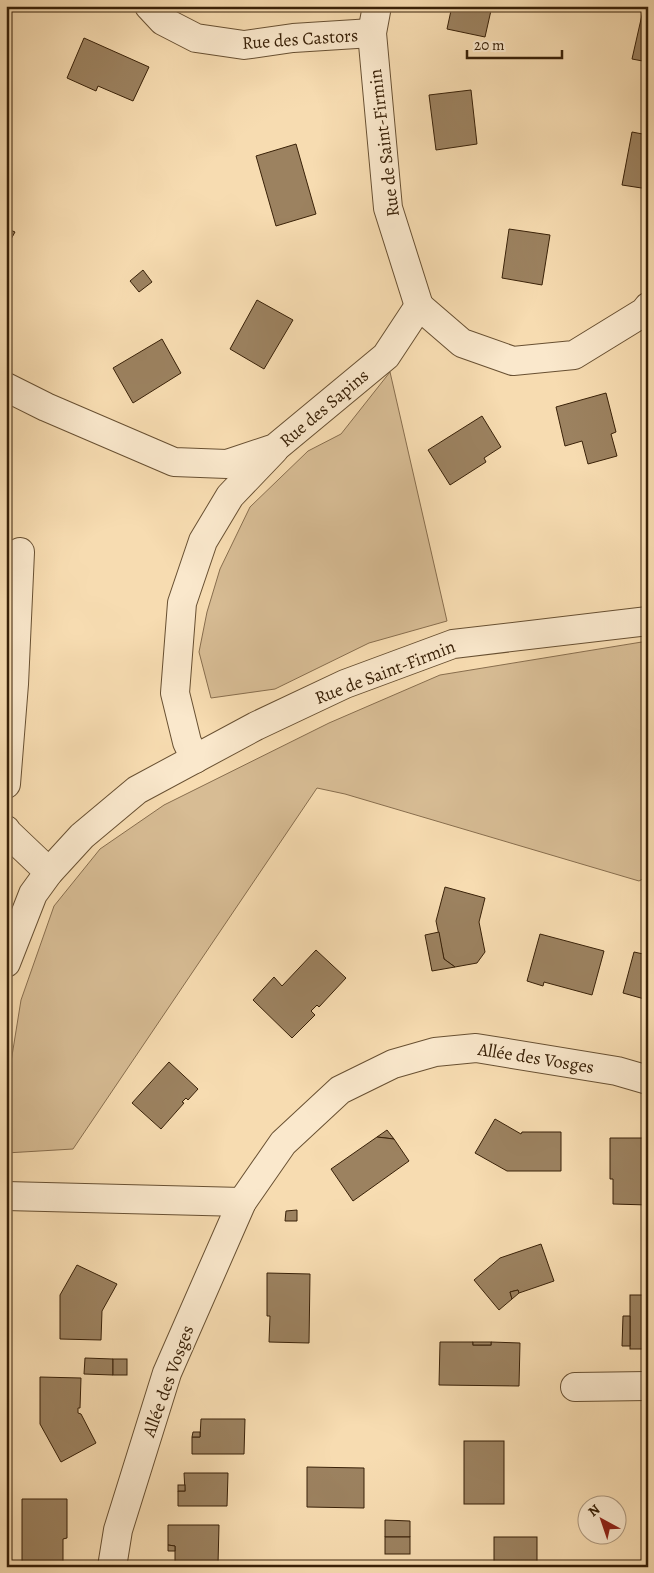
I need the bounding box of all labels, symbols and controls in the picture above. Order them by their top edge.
street label: Rue des Castors [241,23,359,55]
scale bar [467,28,562,60]
text: 20 m [474,35,505,55]
street label: Rue de Saint-Firmin [363,68,405,218]
street label: Rue des Sapins [274,364,374,452]
street label: Rue de Saint-Firmin [311,634,459,710]
street label: Allée des Vosges [475,1037,596,1079]
street label: Allée des Vosges [136,1322,199,1441]
north arrow [576,1496,626,1546]
text: N [584,1500,604,1521]

